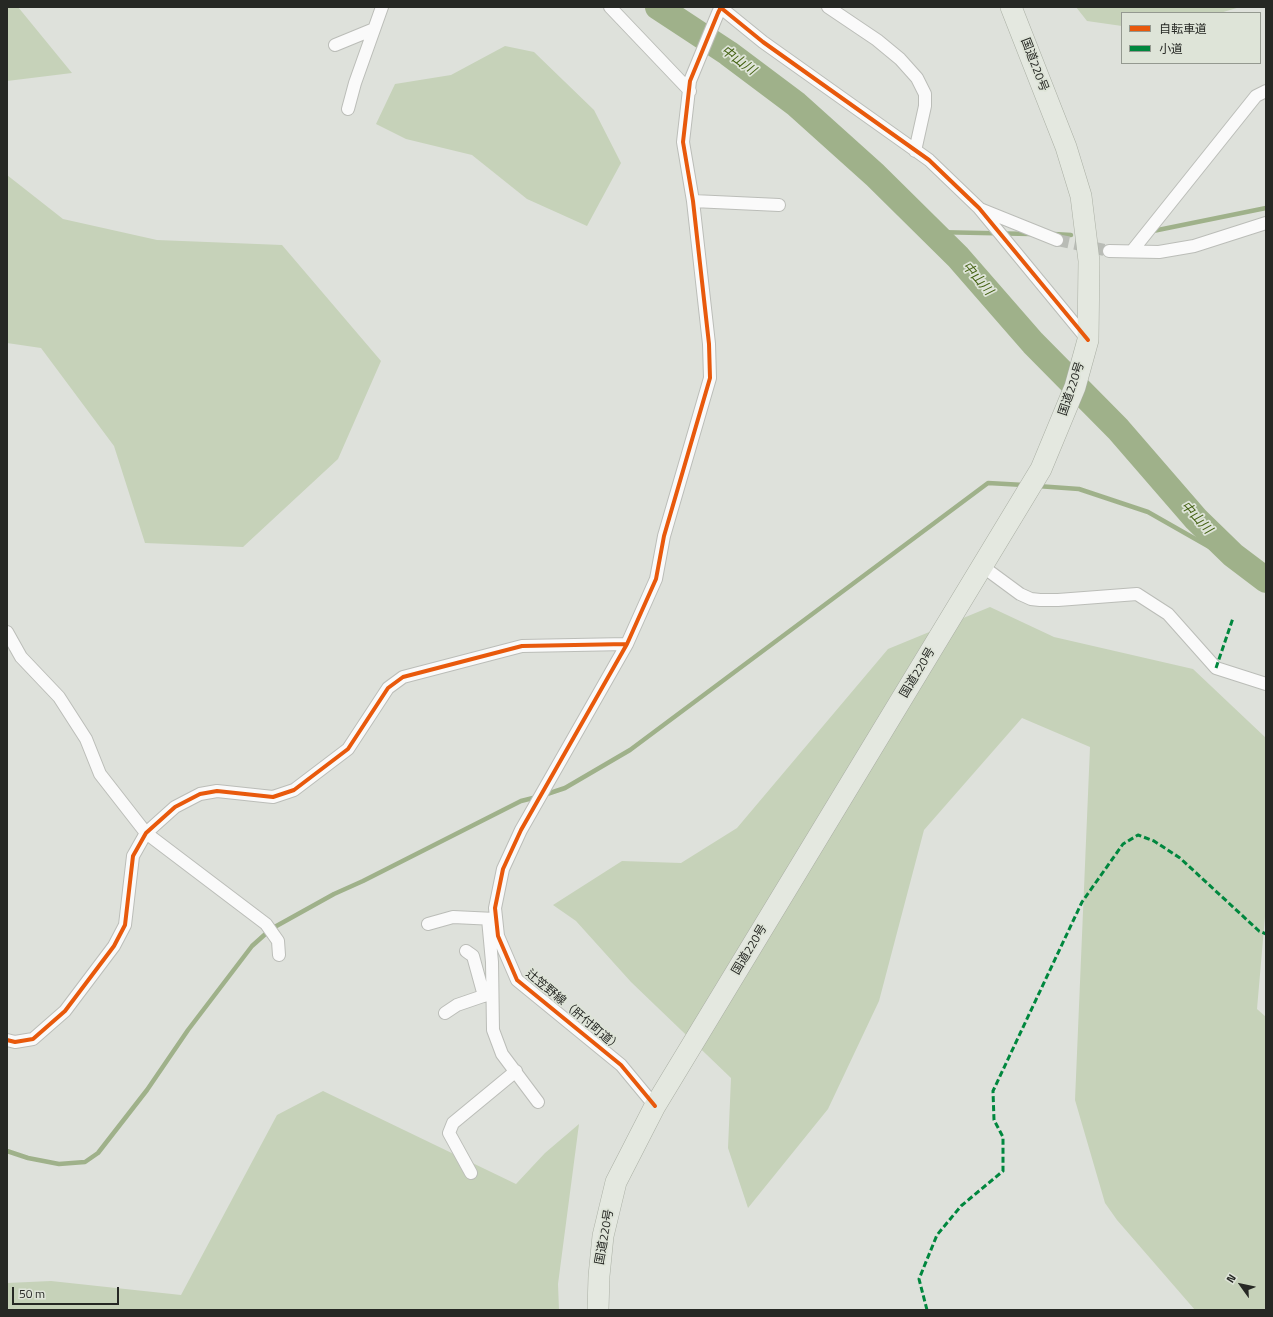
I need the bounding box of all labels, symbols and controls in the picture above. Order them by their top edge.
legend [1121,12,1261,64]
text: 自転車道 [1159,19,1207,38]
street label: 国道220号 [1017,36,1051,94]
text: 小道 [1159,39,1183,58]
water label: 中山川 [718,43,758,79]
water label: 中山川 [958,259,996,299]
street label: 国道220号 [1056,360,1088,418]
water label: 中山川 [1177,498,1215,538]
street label: 国道220号 [897,645,939,701]
street label: 国道220号 [729,922,771,978]
street label: 辻笠野線（肝付町道） [522,967,624,1055]
street label: 国道220号 [593,1208,617,1266]
north arrow [1221,1265,1261,1305]
text: N [1222,1271,1240,1286]
scale bar [14,1279,121,1305]
text: 50 m [19,1284,45,1303]

